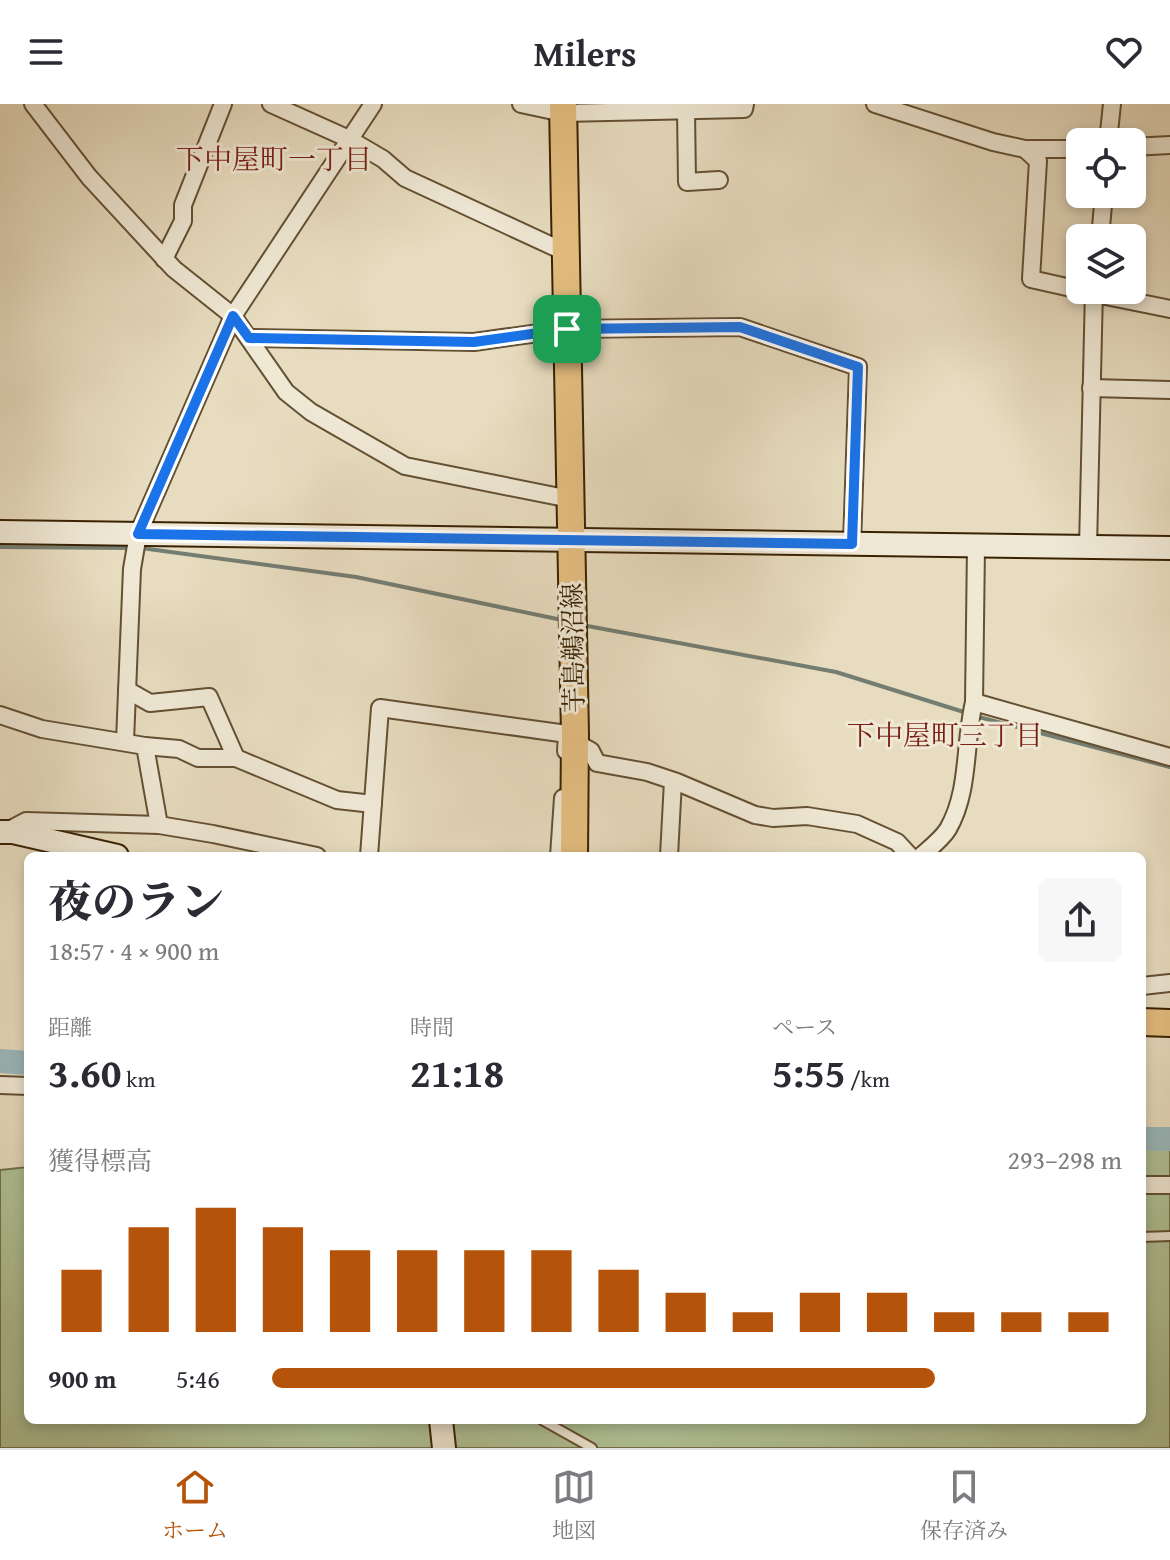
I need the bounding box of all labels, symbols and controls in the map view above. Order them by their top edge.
text: Milers [534,26,636,79]
icon: menu [24,30,68,74]
icon: heart [1102,30,1146,74]
map controls [1066,128,1146,304]
button: locate [1066,128,1146,208]
district label: 下中屋町一丁目 [176,138,372,179]
button: layers [1066,224,1146,304]
pin [533,295,601,363]
icon: arrive [545,307,589,351]
street label: 芋島鵜沼線 [552,583,593,713]
district label: 下中屋町三丁目 [847,714,1043,755]
text: 夜のラン [48,869,224,933]
button: share [1038,878,1122,962]
text: 18:57 · 4 × 900 m [48,931,219,970]
text: 距離 [48,1011,92,1043]
text: 時間 [410,1011,454,1043]
text: ペース [772,1011,837,1043]
text: 3.60 [48,1043,121,1102]
text: 21:18 [410,1043,504,1102]
text: 5:55 [772,1043,845,1102]
text: km [121,1063,155,1095]
text: /km [845,1063,890,1095]
text: 293–298 m [1008,1140,1122,1179]
text: 獲得標高 [48,1141,152,1180]
text: 900 m [48,1359,116,1398]
text: 5:46 [176,1359,220,1398]
tab: ホーム [162,1465,228,1546]
tab: 地図 [552,1465,596,1546]
tab: 保存済み [920,1465,1008,1546]

